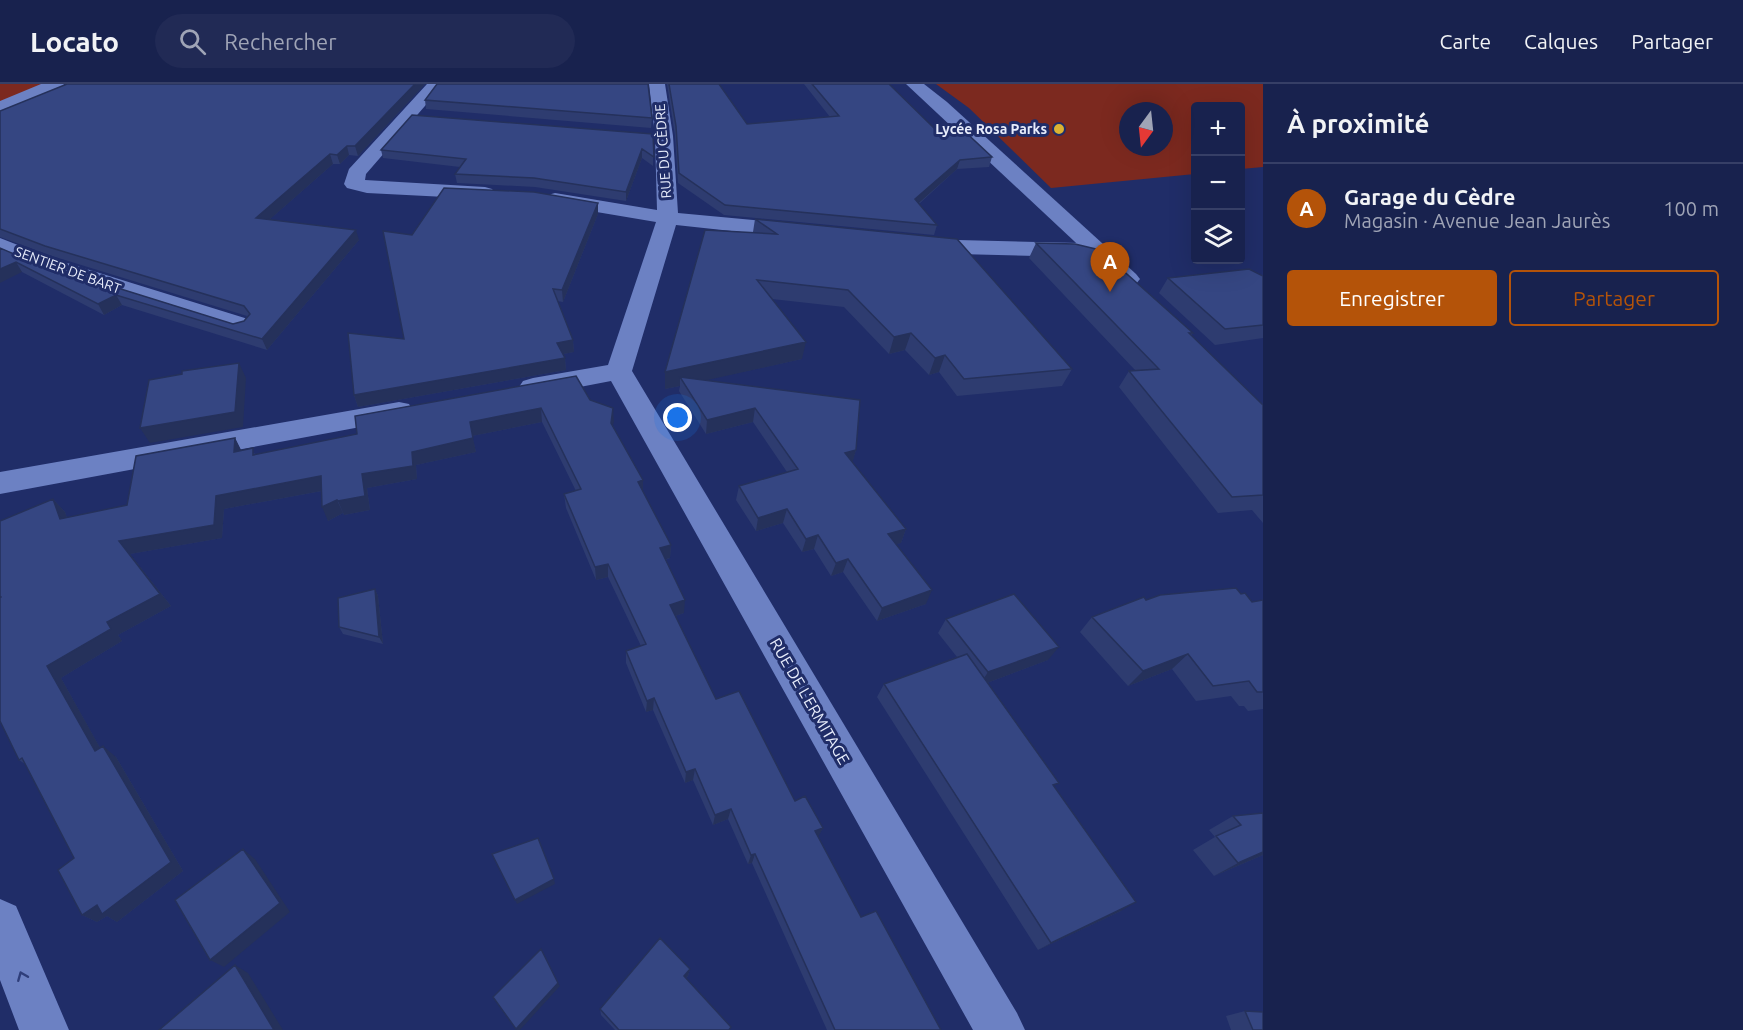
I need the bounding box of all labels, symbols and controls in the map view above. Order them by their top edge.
search box [155,14,575,68]
icon: search [176,25,209,58]
text: Locato [30,26,119,57]
text: Rechercher [224,29,337,54]
text: Carte [1440,29,1491,53]
text: Calques [1524,29,1598,53]
text: Partager [1631,29,1713,53]
north arrow [1119,102,1173,156]
map controls [1191,102,1245,264]
button: + [1191,102,1245,156]
street label: RUE DU CÈDRE [651,103,674,199]
text: À proximité [1287,109,1429,138]
place label: Lycée Rosa Parks [935,121,1047,137]
marker: Lycée Rosa Parks [1052,122,1066,136]
button: − [1191,156,1245,210]
text: Garage du Cèdre [1344,184,1515,209]
text: A [1299,197,1314,220]
text: 100 m [1663,197,1719,220]
text: Magasin · Avenue Jean Jaurès [1344,209,1610,232]
button: layers [1191,210,1245,264]
pin: A [1090,242,1130,292]
street label: SENTIER DE BART [13,243,123,297]
button: Enregistrer [1287,270,1497,326]
button: Partager [1509,270,1719,326]
your location [663,403,692,432]
street label: RUE DE L'ERMITAGE [767,635,853,767]
one-way arrow [17,971,29,982]

